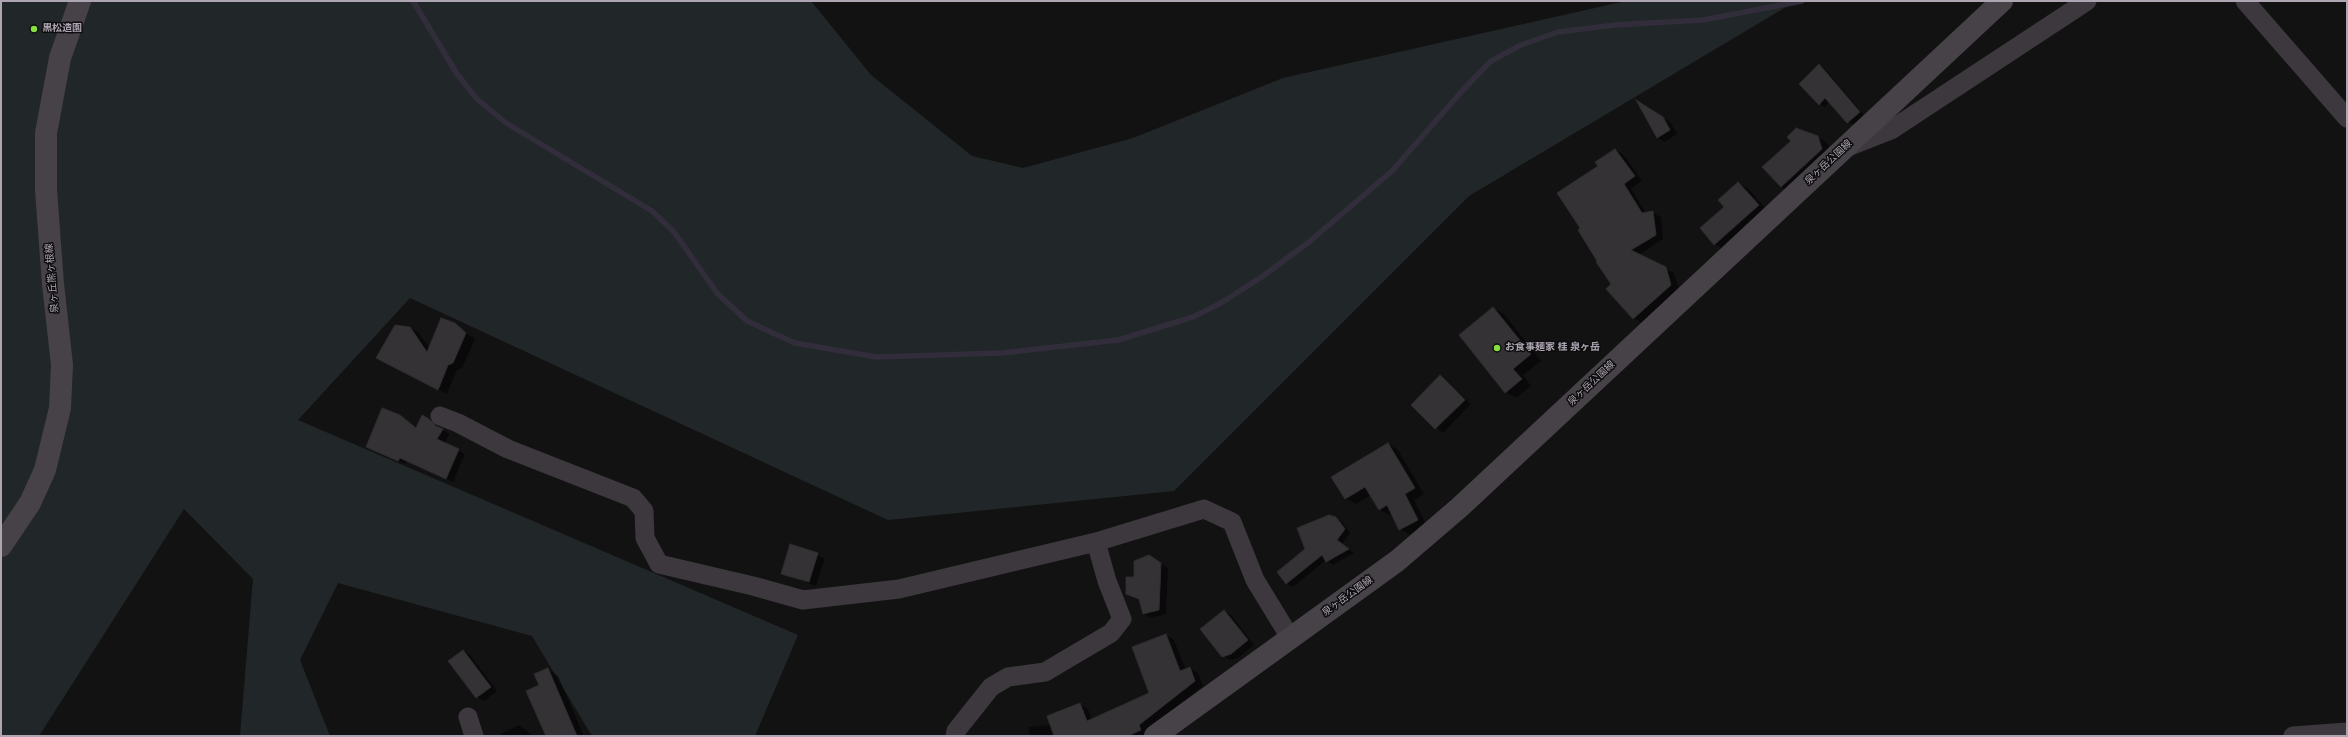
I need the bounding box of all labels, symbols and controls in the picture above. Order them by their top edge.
place label: 黒松造園 [42,23,82,35]
marker: 黒松造園 [29,24,39,34]
street label: 泉ヶ岳公園線 [1803,138,1855,188]
street label: 泉ヶ丘熊ヶ根線 [44,243,62,313]
place label: お食事麺家 桂 泉ヶ岳 [1505,342,1600,354]
marker: お食事麺家 桂 泉ヶ岳 [1492,343,1502,353]
street label: 泉ヶ岳公園線 [1566,359,1618,409]
street label: 泉ヶ岳公園線 [1320,575,1376,619]

